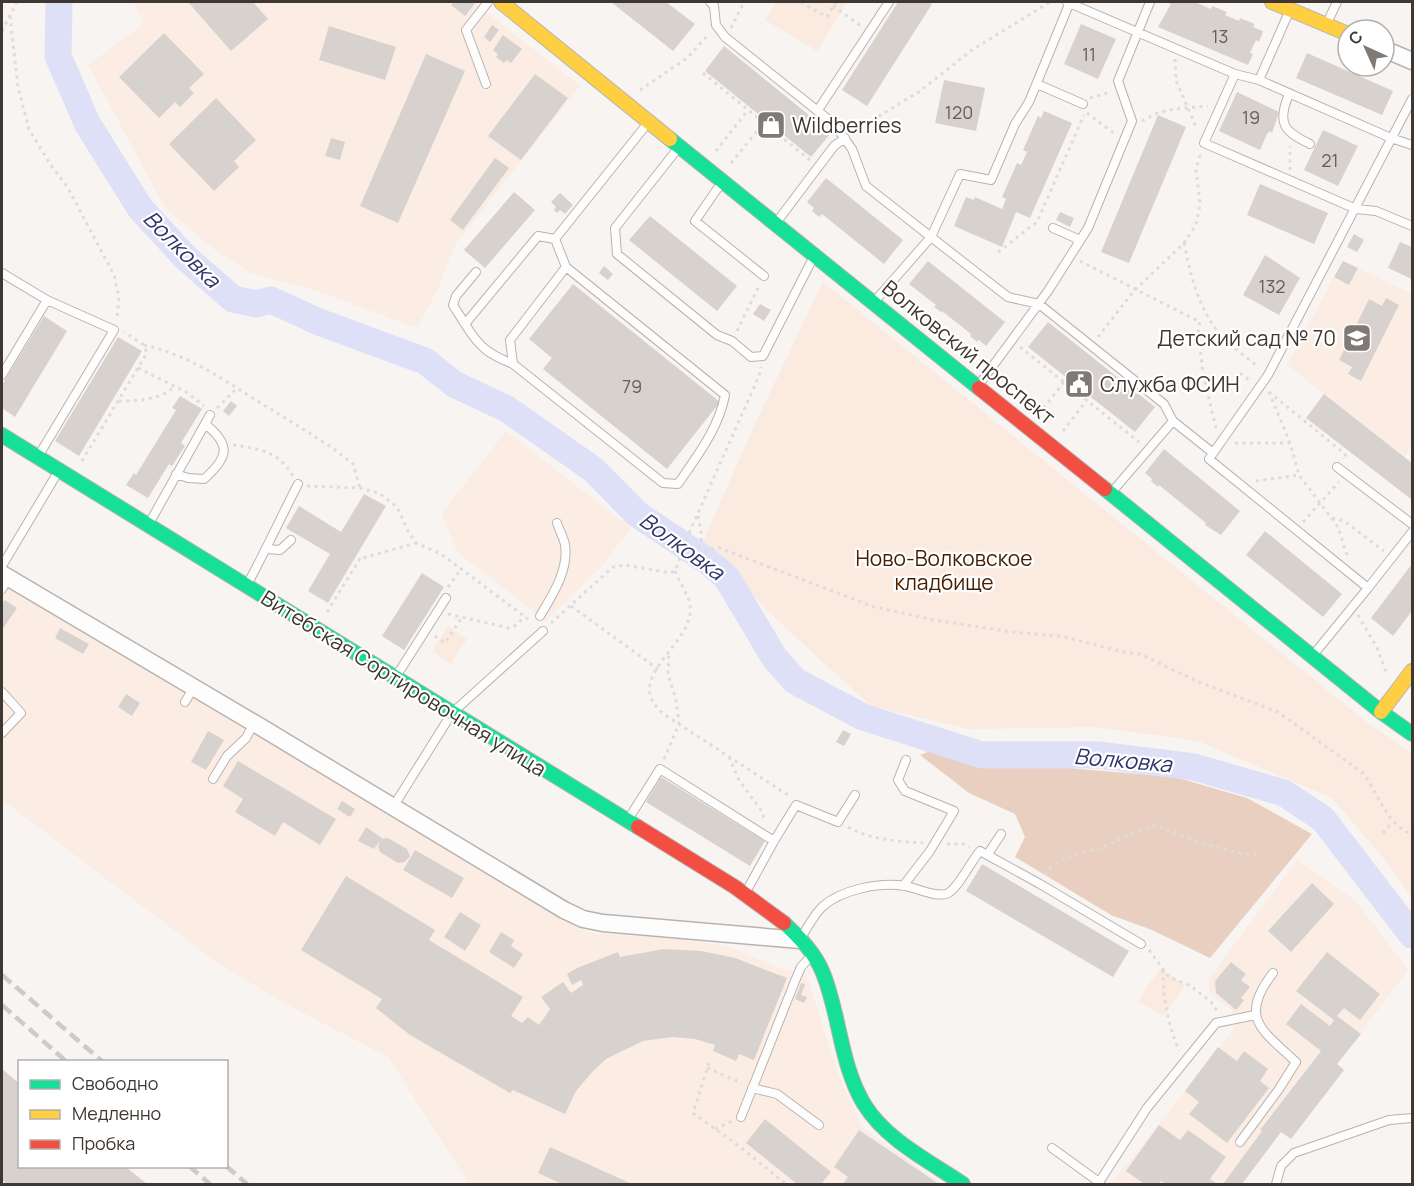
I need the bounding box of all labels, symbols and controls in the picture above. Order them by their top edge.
north arrow [1336,18,1396,78]
house number: 13 [1212,24,1228,48]
text: С [1343,25,1367,49]
house number: 11 [1082,42,1096,66]
house number: 120 [945,100,973,124]
house number: 19 [1242,105,1260,129]
shop icon: Wildberries [755,109,787,141]
place label: Wildberries [792,111,902,139]
house number: 21 [1321,148,1339,172]
water label: Волковка [137,204,228,295]
street label: Волковский проспект [877,273,1062,431]
house number: 132 [1258,274,1286,298]
school or university icon: Детский сад № 70 [1341,322,1373,354]
place label: Детский сад № 70 [1157,324,1336,352]
public building icon: Служба ФСИН [1063,368,1095,400]
place label: Служба ФСИН [1100,370,1240,398]
house number: 79 [622,374,642,398]
water label: Волковка [634,505,732,588]
park label: Ново-Волковское кладбище [855,544,1033,596]
street label: Витебская Сортировочная улица [256,583,552,783]
water label: Волковка [1073,741,1175,779]
legend [18,1060,228,1168]
text: Свободно [72,1071,158,1095]
text: Медленно [72,1101,161,1125]
text: Пробка [72,1131,135,1155]

